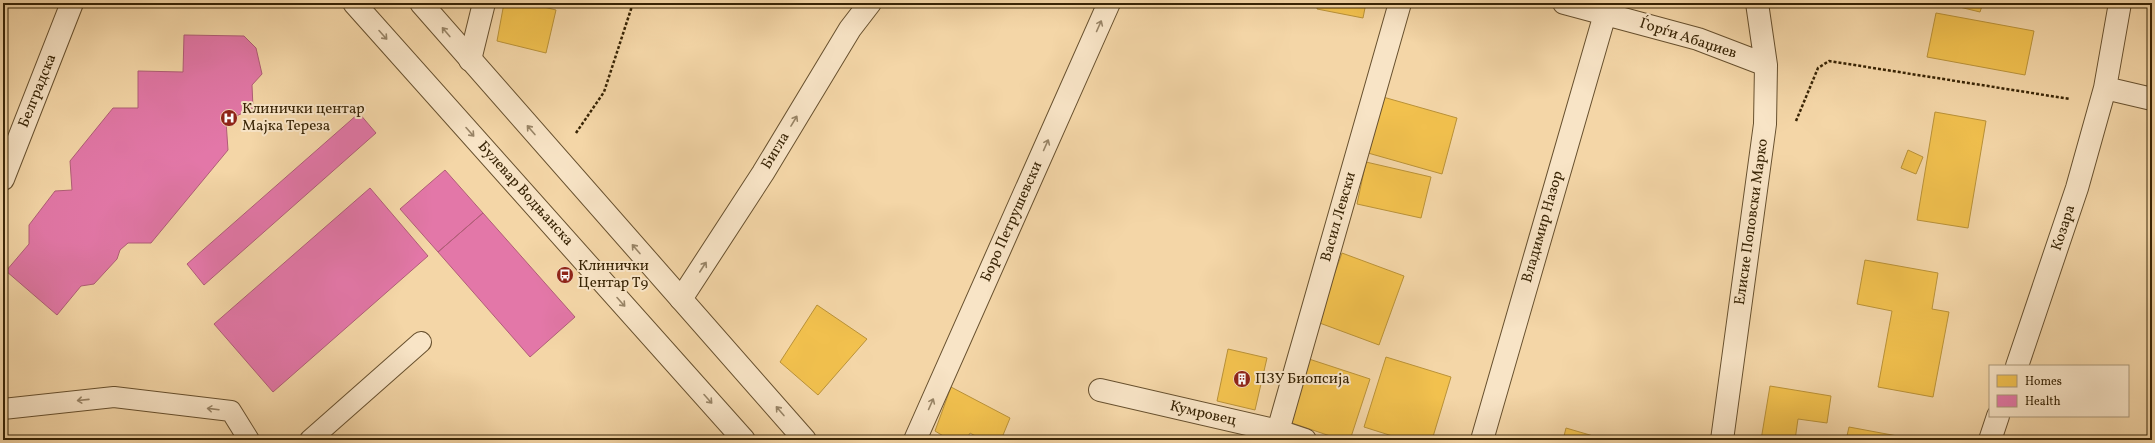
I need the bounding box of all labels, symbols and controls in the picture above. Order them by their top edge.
street label: Ѓорѓи Абаџиев [1637,13,1739,65]
one-way arrow [1096,20,1103,32]
one-way arrow [441,27,451,37]
one-way arrow [379,30,388,40]
street label: Белградска [14,51,62,131]
place label: Клинички центар Мајка Тереза [242,99,365,137]
hospital icon: Клинички центар Мајка Тереза [219,108,239,128]
one-way arrow [791,115,799,127]
one-way arrow [527,125,536,135]
one-way arrow [465,127,474,137]
street label: Бигла [757,128,795,174]
street label: Булевар Водњанска [472,137,578,251]
street label: Елисие Поповски Марко [1730,137,1774,307]
one-way arrow [1043,139,1050,151]
street label: Боро Петрушевски [976,158,1048,286]
street label: Владимир Назор [1517,169,1569,285]
street label: Васил Левски [1316,170,1362,264]
street label: Козара [2047,202,2081,254]
one-way arrow [632,244,641,254]
place label: Клинички Центар Т9 [578,256,649,294]
one-way arrow [699,262,707,273]
bus stop icon: Клинички Центар Т9 [555,265,575,285]
one-way arrow [617,297,626,307]
legend [1989,365,2129,417]
building icon: ПЗУ Биопсија [1232,369,1252,389]
place label: ПЗУ Биопсија [1255,369,1350,390]
text: Homes [2025,374,2062,390]
one-way arrow [703,394,713,404]
text: Health [2025,394,2061,410]
street label: Кумровец [1168,396,1239,432]
one-way arrow [77,397,90,404]
one-way arrow [928,399,935,411]
one-way arrow [206,405,219,412]
one-way arrow [775,406,784,416]

